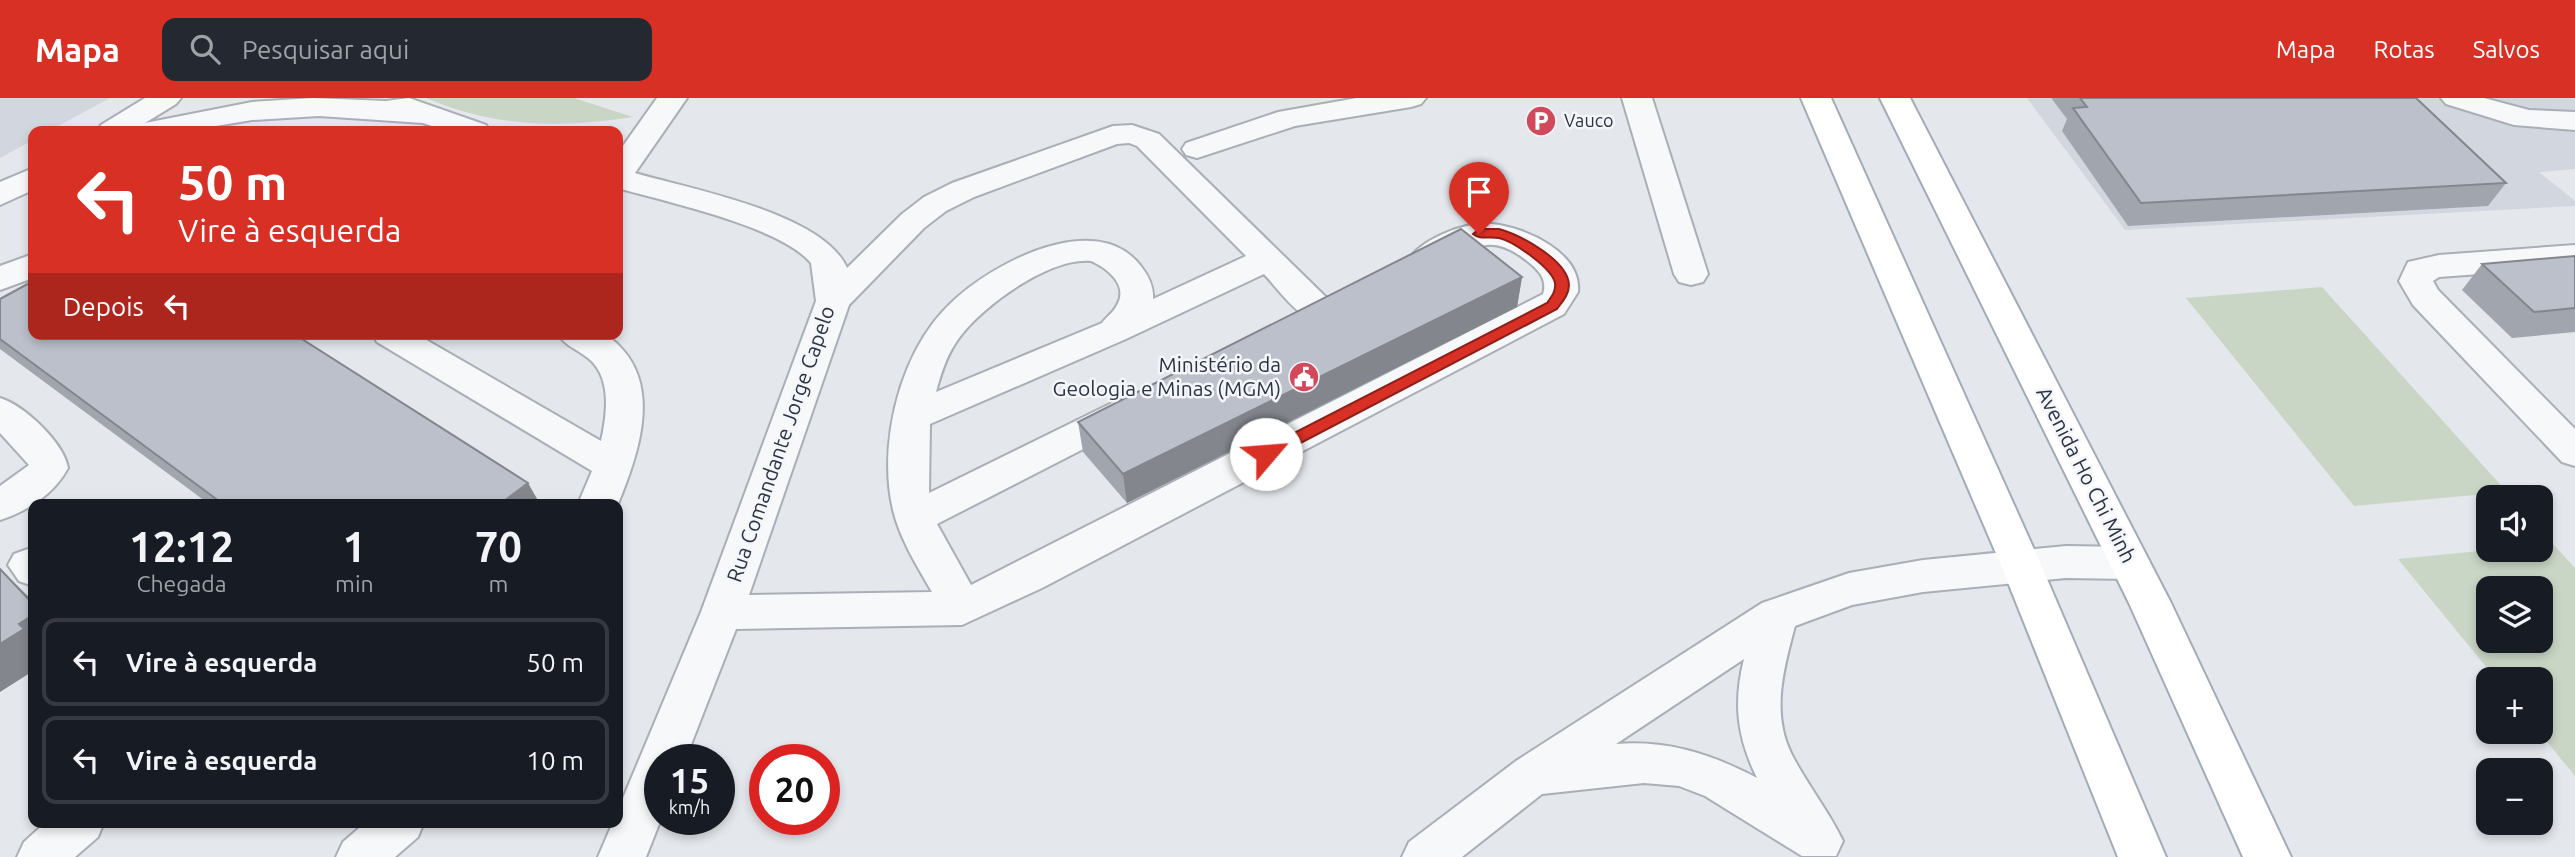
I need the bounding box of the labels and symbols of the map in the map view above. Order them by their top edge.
parking icon: Vauco [1524,104,1558,138]
place label: Vauco [1564,110,1614,130]
pin [1449,162,1509,234]
street label: Rua Comandante Jorge Capelo [721,302,839,585]
place label: Ministério da Geologia e Minas (MGM) [1053,352,1281,400]
public building icon: Ministério da Geologia e Minas (MGM) [1287,360,1321,394]
street label: Avenida Ho Chi Minh [2032,383,2142,566]
position arrow [1229,417,1303,491]
speed limit sign: 20 [749,744,840,835]

